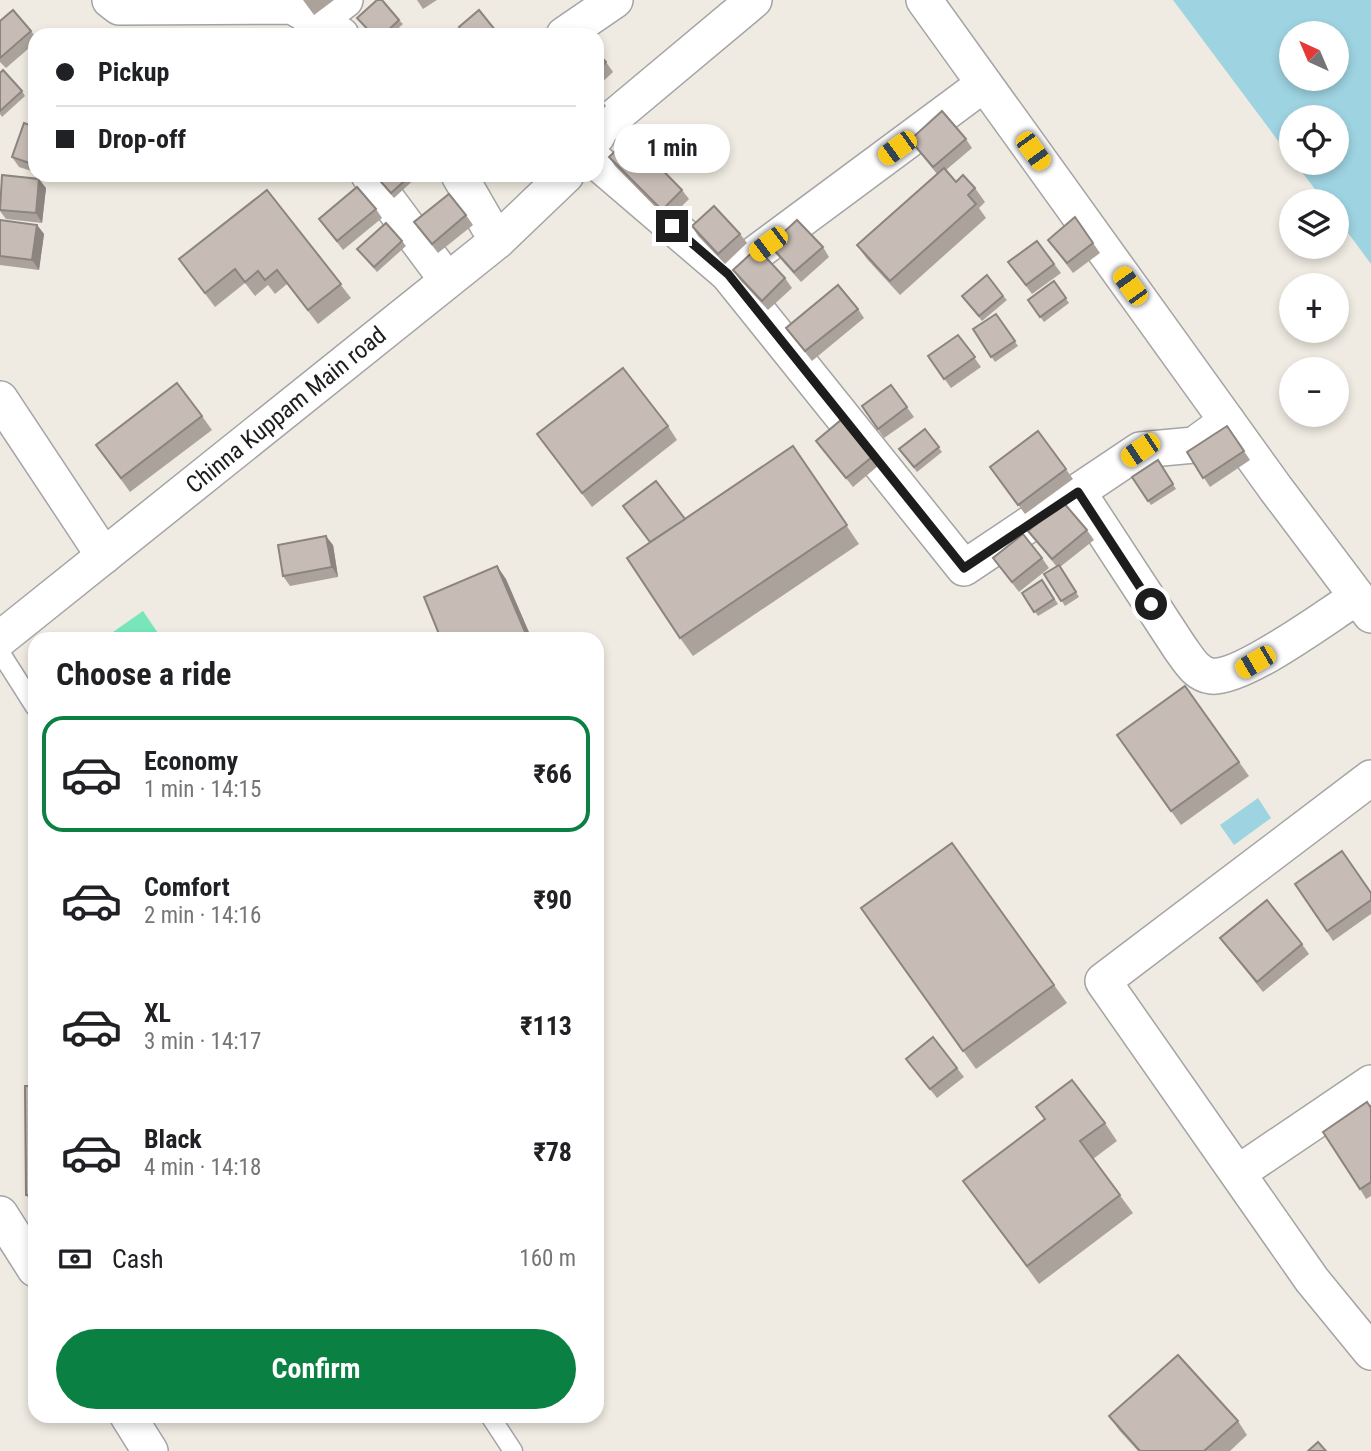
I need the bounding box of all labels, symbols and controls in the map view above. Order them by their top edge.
north arrow [1279,21,1349,91]
map controls [1279,21,1349,427]
text: Pickup [98,57,169,87]
button: locate [1279,105,1349,175]
text: Drop-off [98,124,186,154]
callout: 1 min [614,124,730,174]
car [874,127,921,169]
car [1013,128,1054,174]
text: 1 min [646,135,698,162]
button: layers [1279,189,1349,259]
route end [656,210,688,242]
car [745,223,792,265]
car [1110,263,1151,309]
button: + [1279,273,1349,343]
street label: Chinna Kuppam Main road [180,321,392,499]
button: − [1279,357,1349,427]
car [1117,430,1164,470]
route start [1135,588,1167,620]
car [1232,642,1279,682]
text: Choose a ride [56,655,231,693]
icon: car [60,743,123,806]
text: Economy [144,746,238,776]
text: ₹66 [533,759,572,789]
text: 1 min · 14:15 [144,776,261,803]
icon: car [60,869,123,932]
text: Comfort [144,872,230,902]
text: ₹90 [533,885,572,915]
text: 2 min · 14:16 [144,902,261,929]
icon: car [60,995,123,1058]
text: XL [144,998,171,1028]
text: ₹113 [520,1011,572,1041]
text: 3 min · 14:17 [144,1028,261,1055]
icon: car [60,1121,123,1184]
text: Black [144,1124,202,1154]
text: ₹78 [533,1137,572,1167]
text: 4 min · 14:18 [144,1154,261,1181]
icon: cash [56,1240,94,1278]
text: Cash [112,1244,164,1274]
text: 160 m [519,1245,576,1272]
button: Confirm [56,1329,576,1409]

